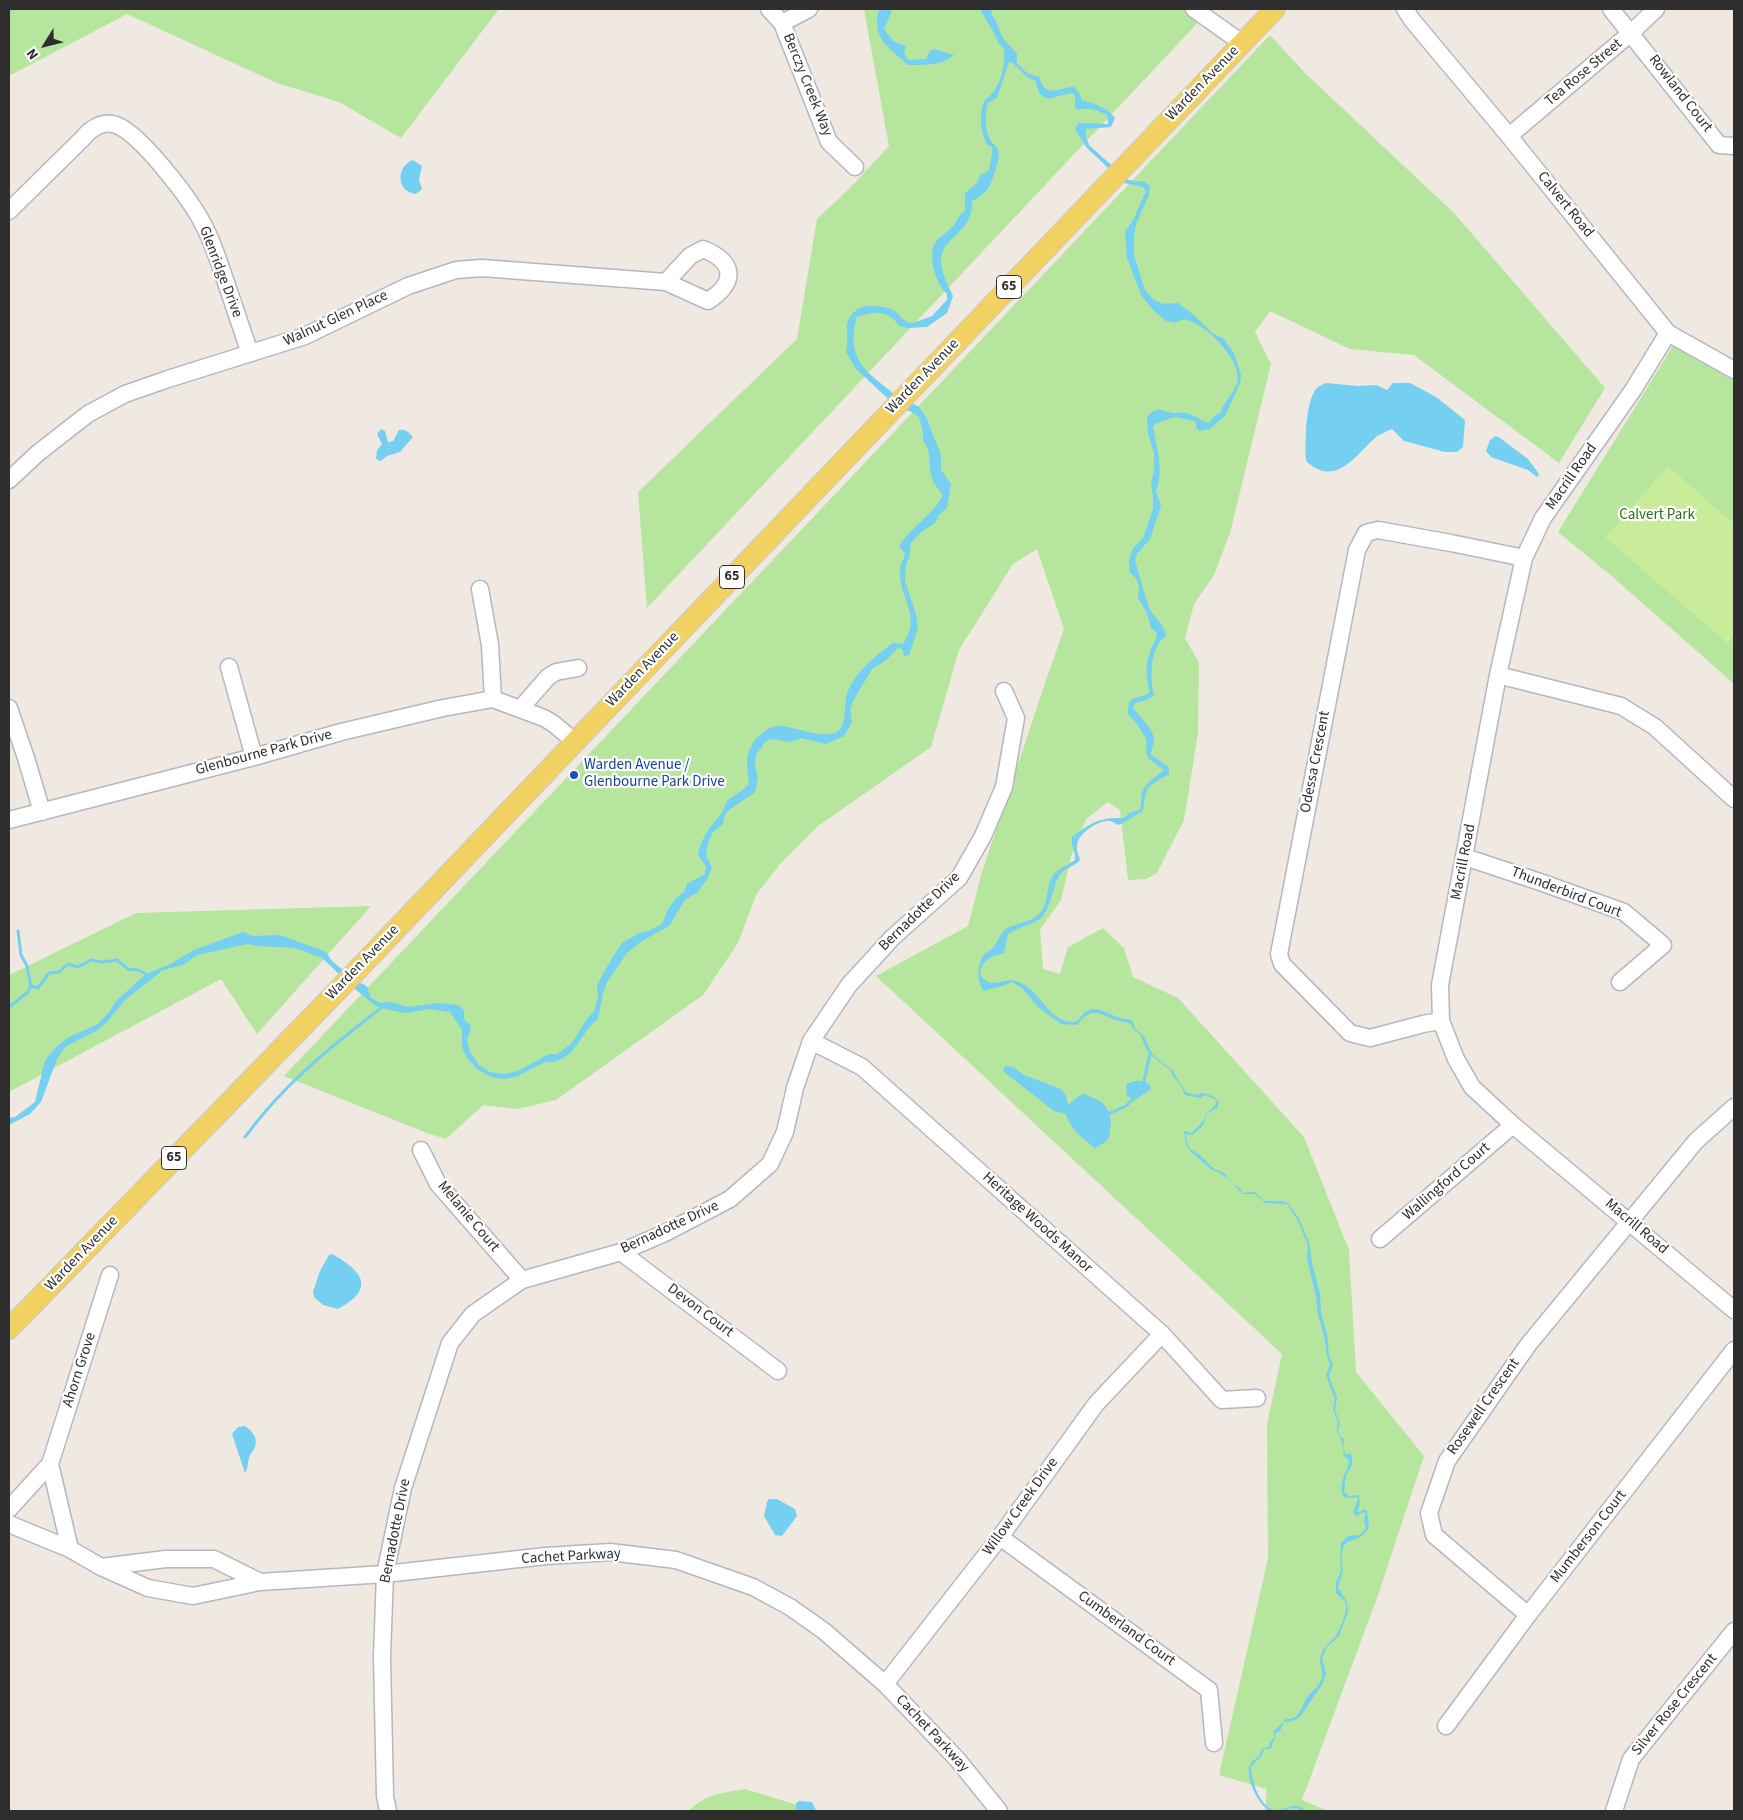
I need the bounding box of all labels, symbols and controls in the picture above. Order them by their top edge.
north arrow [20,20,70,70]
street label: Berczy Creek Way [778,31,836,139]
street label: Tea Rose Street [1542,35,1626,111]
street label: Warden Avenue [1163,43,1243,125]
text: N [22,44,44,63]
street label: Rowland Court [1644,52,1716,136]
street label: Calvert Road [1533,168,1597,242]
street label: Glenridge Drive [194,224,246,320]
road number: 65 [996,276,1022,298]
street label: Walnut Glen Place [281,287,391,351]
street label: Warden Avenue [883,336,963,418]
street label: Macrill Road [1543,440,1601,514]
park label: Calvert Park [1619,507,1695,525]
road number: 65 [720,566,744,588]
street label: Warden Avenue [603,629,683,711]
street label: Odessa Crescent [1297,710,1335,814]
street label: Glenbourne Park Drive [194,726,334,780]
place label: Warden Avenue / Glenbourne Park Drive [584,757,725,792]
marker: Warden Avenue / Glenbourne Park Drive [568,769,580,781]
street label: Macrill Road [1448,822,1480,902]
street label: Thunderbird Court [1508,864,1624,922]
street label: Bernadotte Drive [876,869,964,955]
street label: Warden Avenue [323,922,403,1004]
street label: Wallingford Court [1400,1139,1494,1225]
road number: 65 [162,1146,186,1170]
street label: Heritage Woods Manor [978,1169,1096,1277]
street label: Melanie Court [433,1178,503,1256]
street label: Macrill Road [1601,1195,1671,1259]
street label: Bernadotte Drive [618,1197,722,1259]
street label: Warden Avenue [42,1213,122,1295]
street label: Devon Court [663,1280,737,1342]
street label: Ahorn Grove [59,1330,101,1410]
street label: Rosewell Crescent [1444,1355,1524,1459]
street label: Willow Creek Drive [980,1455,1062,1559]
street label: Bernadotte Drive [377,1477,415,1585]
street label: Mumberson Court [1547,1487,1631,1587]
street label: Cachet Parkway [521,1545,621,1569]
street label: Cumberland Court [1074,1588,1178,1670]
street label: Silver Rose Crescent [1628,1650,1722,1760]
street label: Cachet Parkway [891,1691,973,1777]

